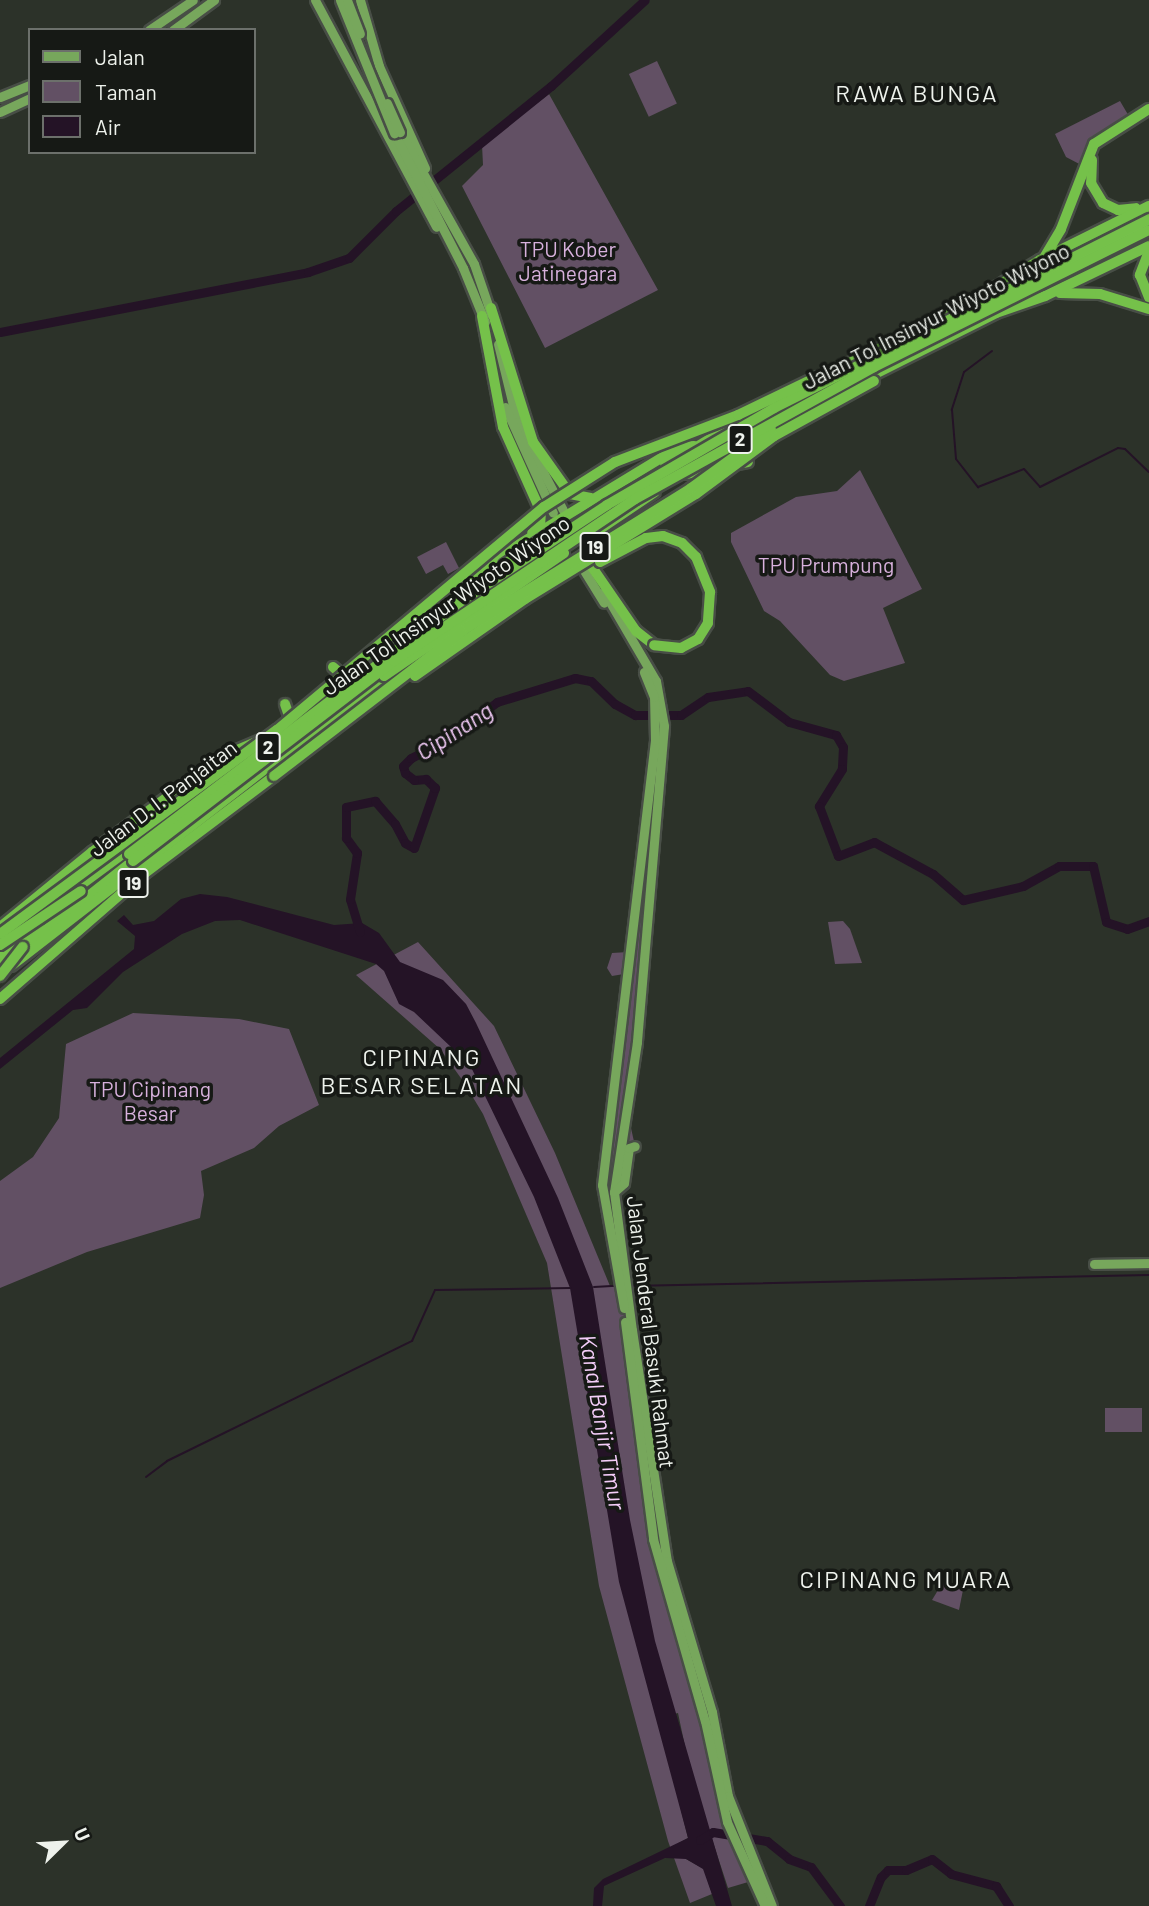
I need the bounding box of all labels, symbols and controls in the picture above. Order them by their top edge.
legend [28,28,256,154]
text: Jalan [95,44,145,69]
text: Taman [95,79,157,104]
district label: RAWA BUNGA [837,79,997,107]
text: Air [95,114,121,139]
park label: TPU Kober Jatinegara [519,236,617,286]
street label: Jalan Tol Insinyur Wiyoto Wiyono [799,238,1073,394]
road number: 2 [726,424,754,454]
street label: Jalan Tol Insinyur Wiyoto Wiyono [318,510,574,700]
road number: 19 [579,532,611,562]
park label: TPU Prumpung [758,552,894,578]
water label: Cipinang [411,696,497,766]
road number: 2 [254,732,282,762]
street label: Jalan D. I. Panjaitan [85,735,241,861]
road number: 19 [117,868,149,898]
district label: CIPINANG BESAR SELATAN [322,1043,522,1099]
park label: TPU Cipinang Besar [89,1076,211,1126]
street label: Jalan Jenderal Basuki Rahmat [622,1194,680,1470]
water label: Kanal Banjir Timur [574,1332,632,1512]
district label: CIPINANG MUARA [801,1565,1011,1593]
north arrow [28,1808,98,1878]
text: U [70,1824,96,1844]

